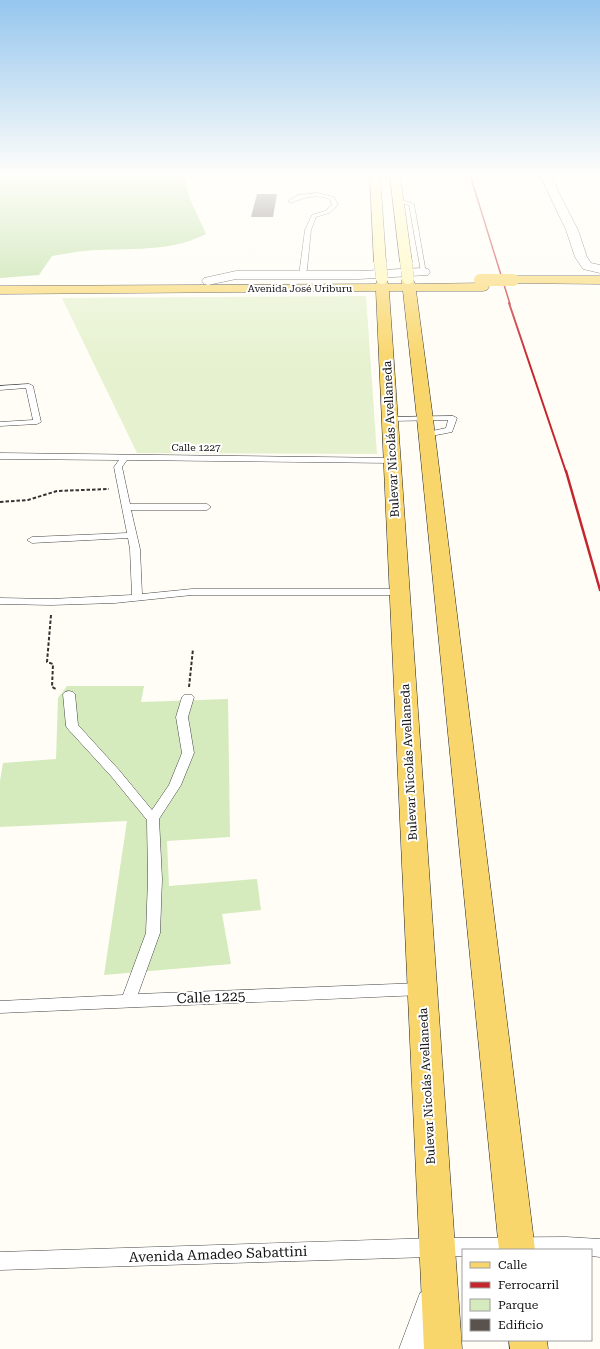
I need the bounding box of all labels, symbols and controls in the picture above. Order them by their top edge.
street label: Avenida José Uriburu [248,283,353,294]
street label: Bulevar Nicolás Avellaneda [380,360,402,518]
street label: Calle 1227 [171,442,221,453]
street label: Bulevar Nicolás Avellaneda [398,683,420,841]
street label: Calle 1225 [176,988,246,1006]
street label: Bulevar Nicolás Avellaneda [416,1007,438,1165]
street label: Avenida Amadeo Sabattini [128,1243,308,1265]
legend [462,1249,592,1341]
text: Calle [498,1258,528,1272]
text: Ferrocarril [498,1278,559,1292]
text: Parque [498,1298,539,1312]
text: Edificio [498,1318,543,1332]

